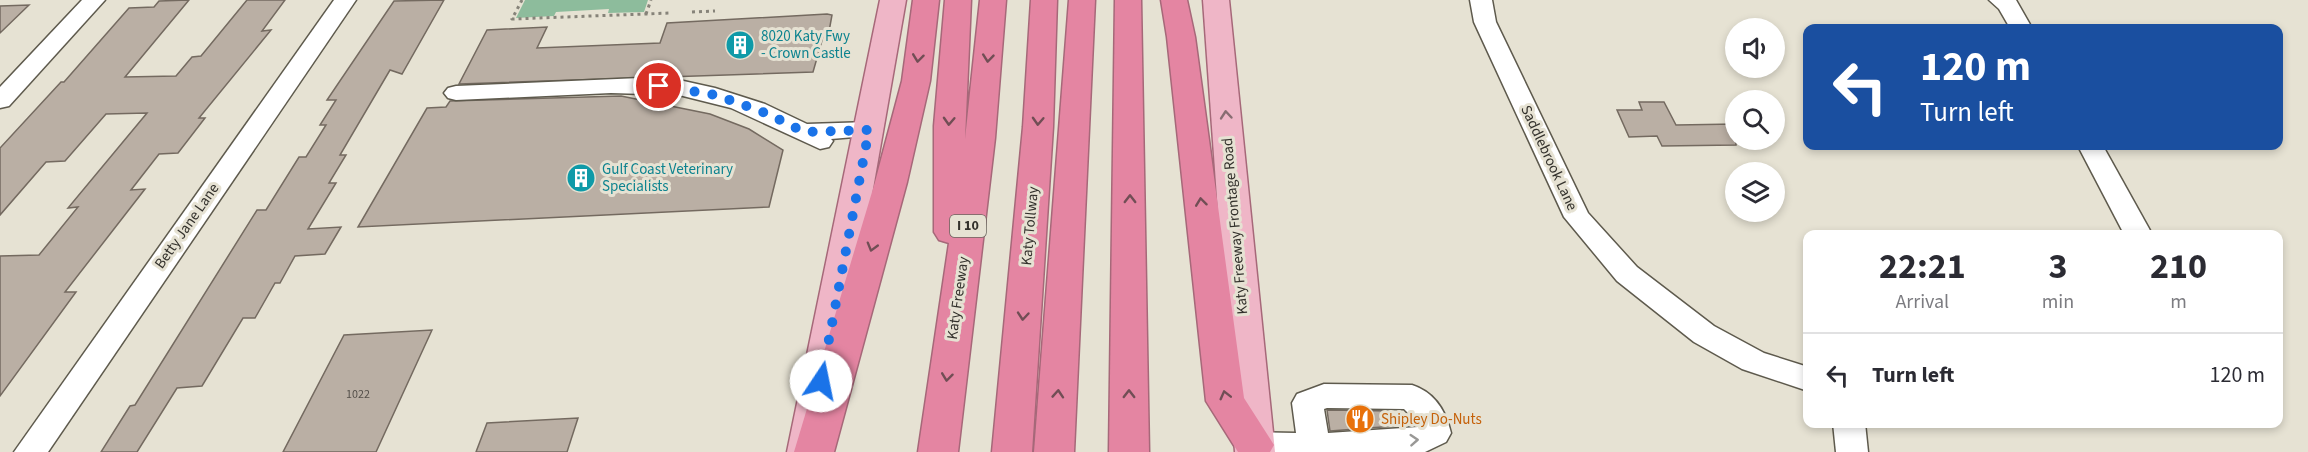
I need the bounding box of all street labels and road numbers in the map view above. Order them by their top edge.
street label: Saddlebrook Lane [1515,102,1583,214]
street label: Katy Freeway Frontage Road [1217,137,1253,315]
street label: Betty Jane Lane [150,179,224,273]
street label: Katy Tollway [1016,186,1044,266]
road number: I 10 [950,215,986,237]
street label: Katy Freeway [942,255,974,341]

